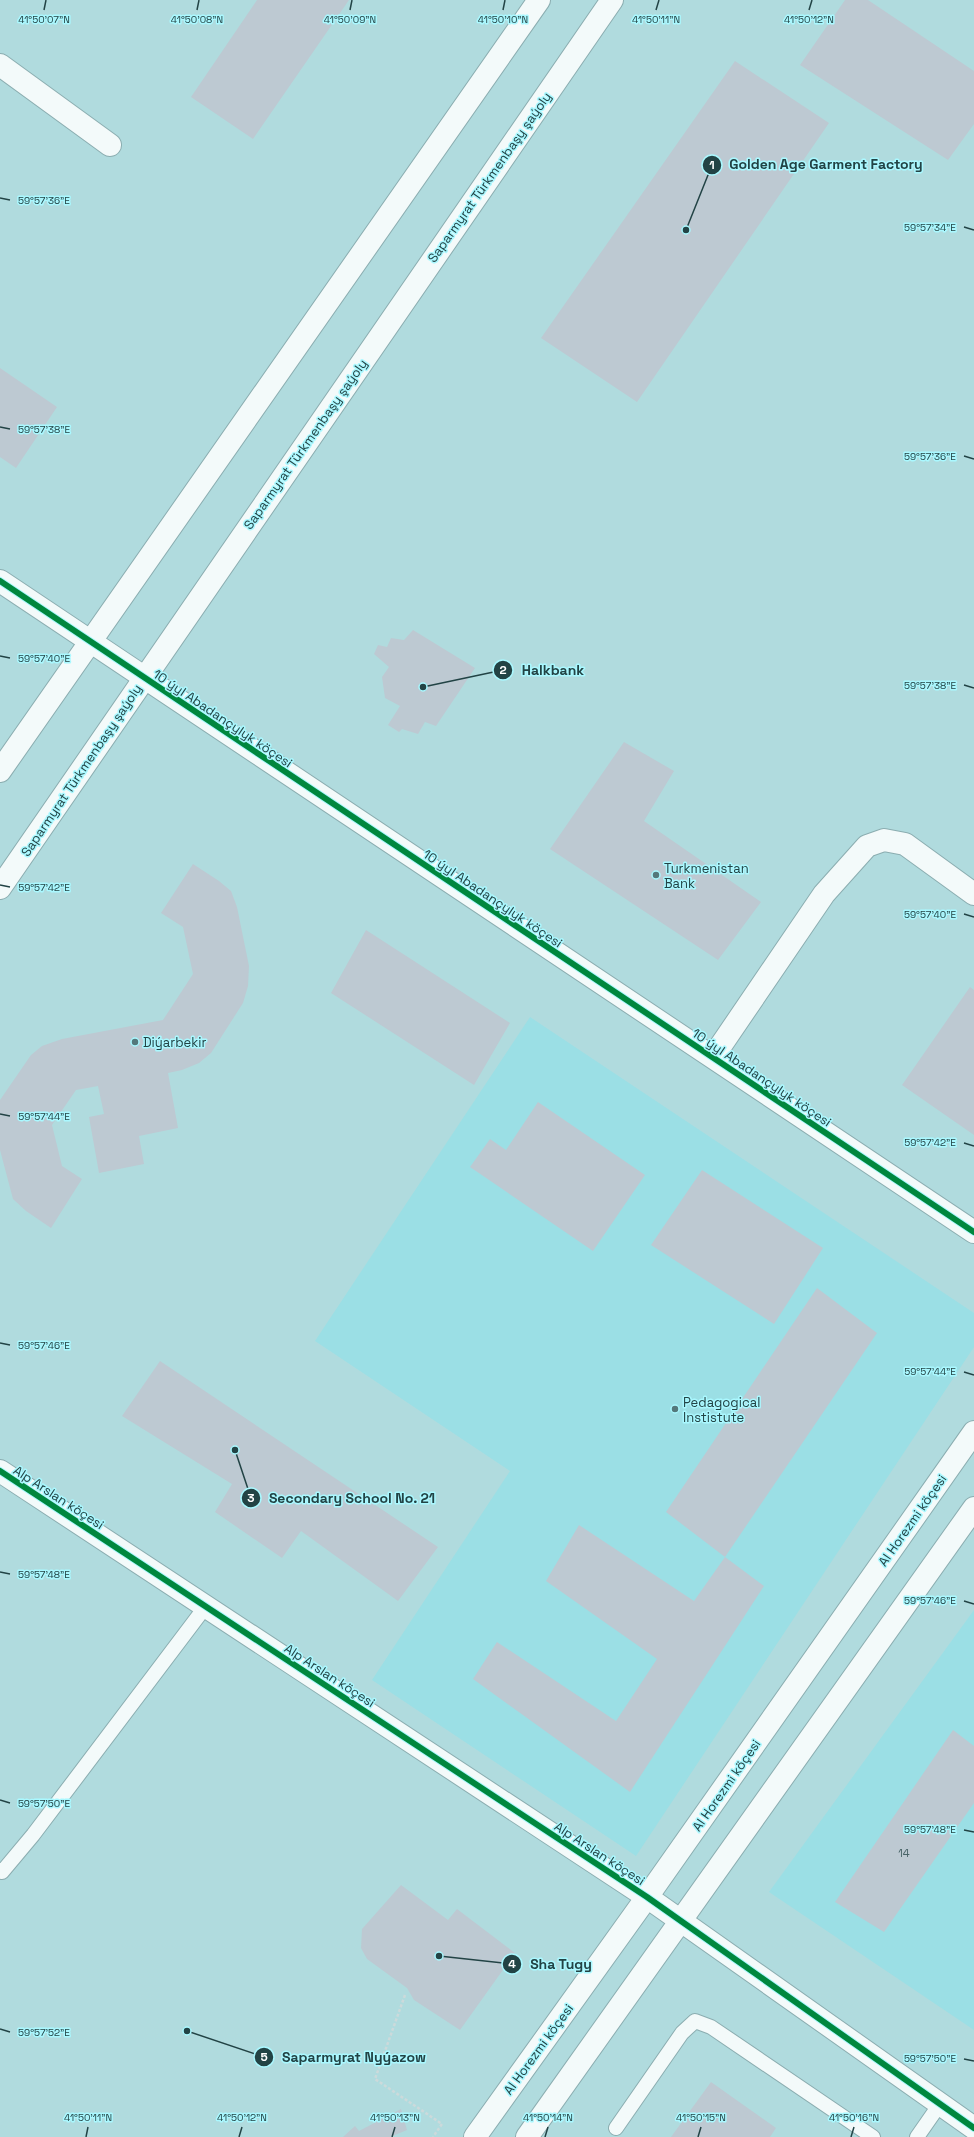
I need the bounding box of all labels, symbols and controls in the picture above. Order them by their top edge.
text: 41°50'07"N [18,13,70,26]
text: 41°50'08"N [171,13,223,26]
text: 41°50'09"N [324,13,376,26]
text: 41°50'10"N [478,13,528,26]
text: 41°50'11"N [632,13,680,26]
text: 41°50'12"N [784,13,834,26]
street label: Saparmyrat Türkmenbaşy şaýoly [424,89,555,266]
callout: Golden Age Garment Factory [702,152,931,178]
text: Golden Age Garment Factory [729,155,923,173]
text: 1 [709,157,715,173]
text: 59°57'36"E [18,194,70,207]
text: 59°57'34"E [904,221,956,234]
street label: Saparmyrat Türkmenbaşy şaýoly [240,356,371,533]
text: 59°57'38"E [18,423,70,436]
text: 59°57'36"E [904,450,956,463]
text: 59°57'40"E [18,652,70,665]
callout: Halkbank [493,657,592,683]
text: Halkbank [522,661,584,679]
text: 2 [499,662,507,678]
street label: 10 ýyl Abadançylyk köçesi [150,665,296,771]
text: 59°57'38"E [904,679,956,692]
street label: Saparmyrat Türkmenbaşy şaýoly [17,681,146,860]
street label: 10 ýyl Abadançylyk köçesi [420,845,566,951]
place label: Turkmenistan Bank [664,860,749,892]
marker: Turkmenistan Bank [651,870,661,880]
text: 59°57'42"E [18,881,70,894]
text: 59°57'40"E [904,908,956,921]
street label: 10 ýyl Abadançylyk köçesi [689,1024,835,1130]
place label: Diýarbekir [143,1034,206,1051]
marker: Diýarbekir [130,1037,140,1047]
text: 59°57'44"E [18,1110,70,1123]
text: 59°57'42"E [904,1136,956,1149]
text: 59°57'46"E [18,1339,70,1352]
text: 59°57'44"E [904,1365,956,1378]
place label: Pedagogical Instistute [683,1394,760,1426]
marker: Pedagogical Instistute [670,1404,680,1414]
street label: Alp Arslan köçesi [10,1462,107,1533]
street label: Al Horezmi köçesi [874,1471,950,1569]
callout: Secondary School No. 21 [241,1485,443,1511]
text: Secondary School No. 21 [269,1489,435,1507]
text: 3 [247,1490,255,1506]
text: 59°57'48"E [18,1568,70,1581]
text: 59°57'46"E [904,1594,956,1607]
street label: Alp Arslan köçesi [281,1640,378,1711]
street label: Al Horezmi köçesi [688,1736,764,1834]
text: 59°57'50"E [18,1797,70,1810]
street label: Alp Arslan köçesi [551,1818,648,1889]
text: 59°57'48"E [904,1823,956,1836]
house number: 14 [898,1846,910,1860]
callout: Sha Tugy [502,1951,600,1977]
text: Sha Tugy [530,1955,592,1973]
text: 4 [508,1956,516,1972]
street label: Al Horezmi köçesi [500,2001,577,2098]
text: 59°57'52"E [18,2026,70,2039]
callout: Saparmyrat Nyýazow [254,2044,434,2070]
text: Saparmyrat Nyýazow [282,2048,426,2066]
text: 5 [260,2049,268,2065]
text: 59°57'50"E [904,2052,956,2065]
text: 41°50'11"N [64,2111,112,2124]
text: 41°50'12"N [217,2111,267,2124]
text: 41°50'13"N [370,2111,420,2124]
text: 41°50'14"N [523,2111,573,2124]
text: 41°50'15"N [676,2111,726,2124]
text: 41°50'16"N [829,2111,879,2124]

